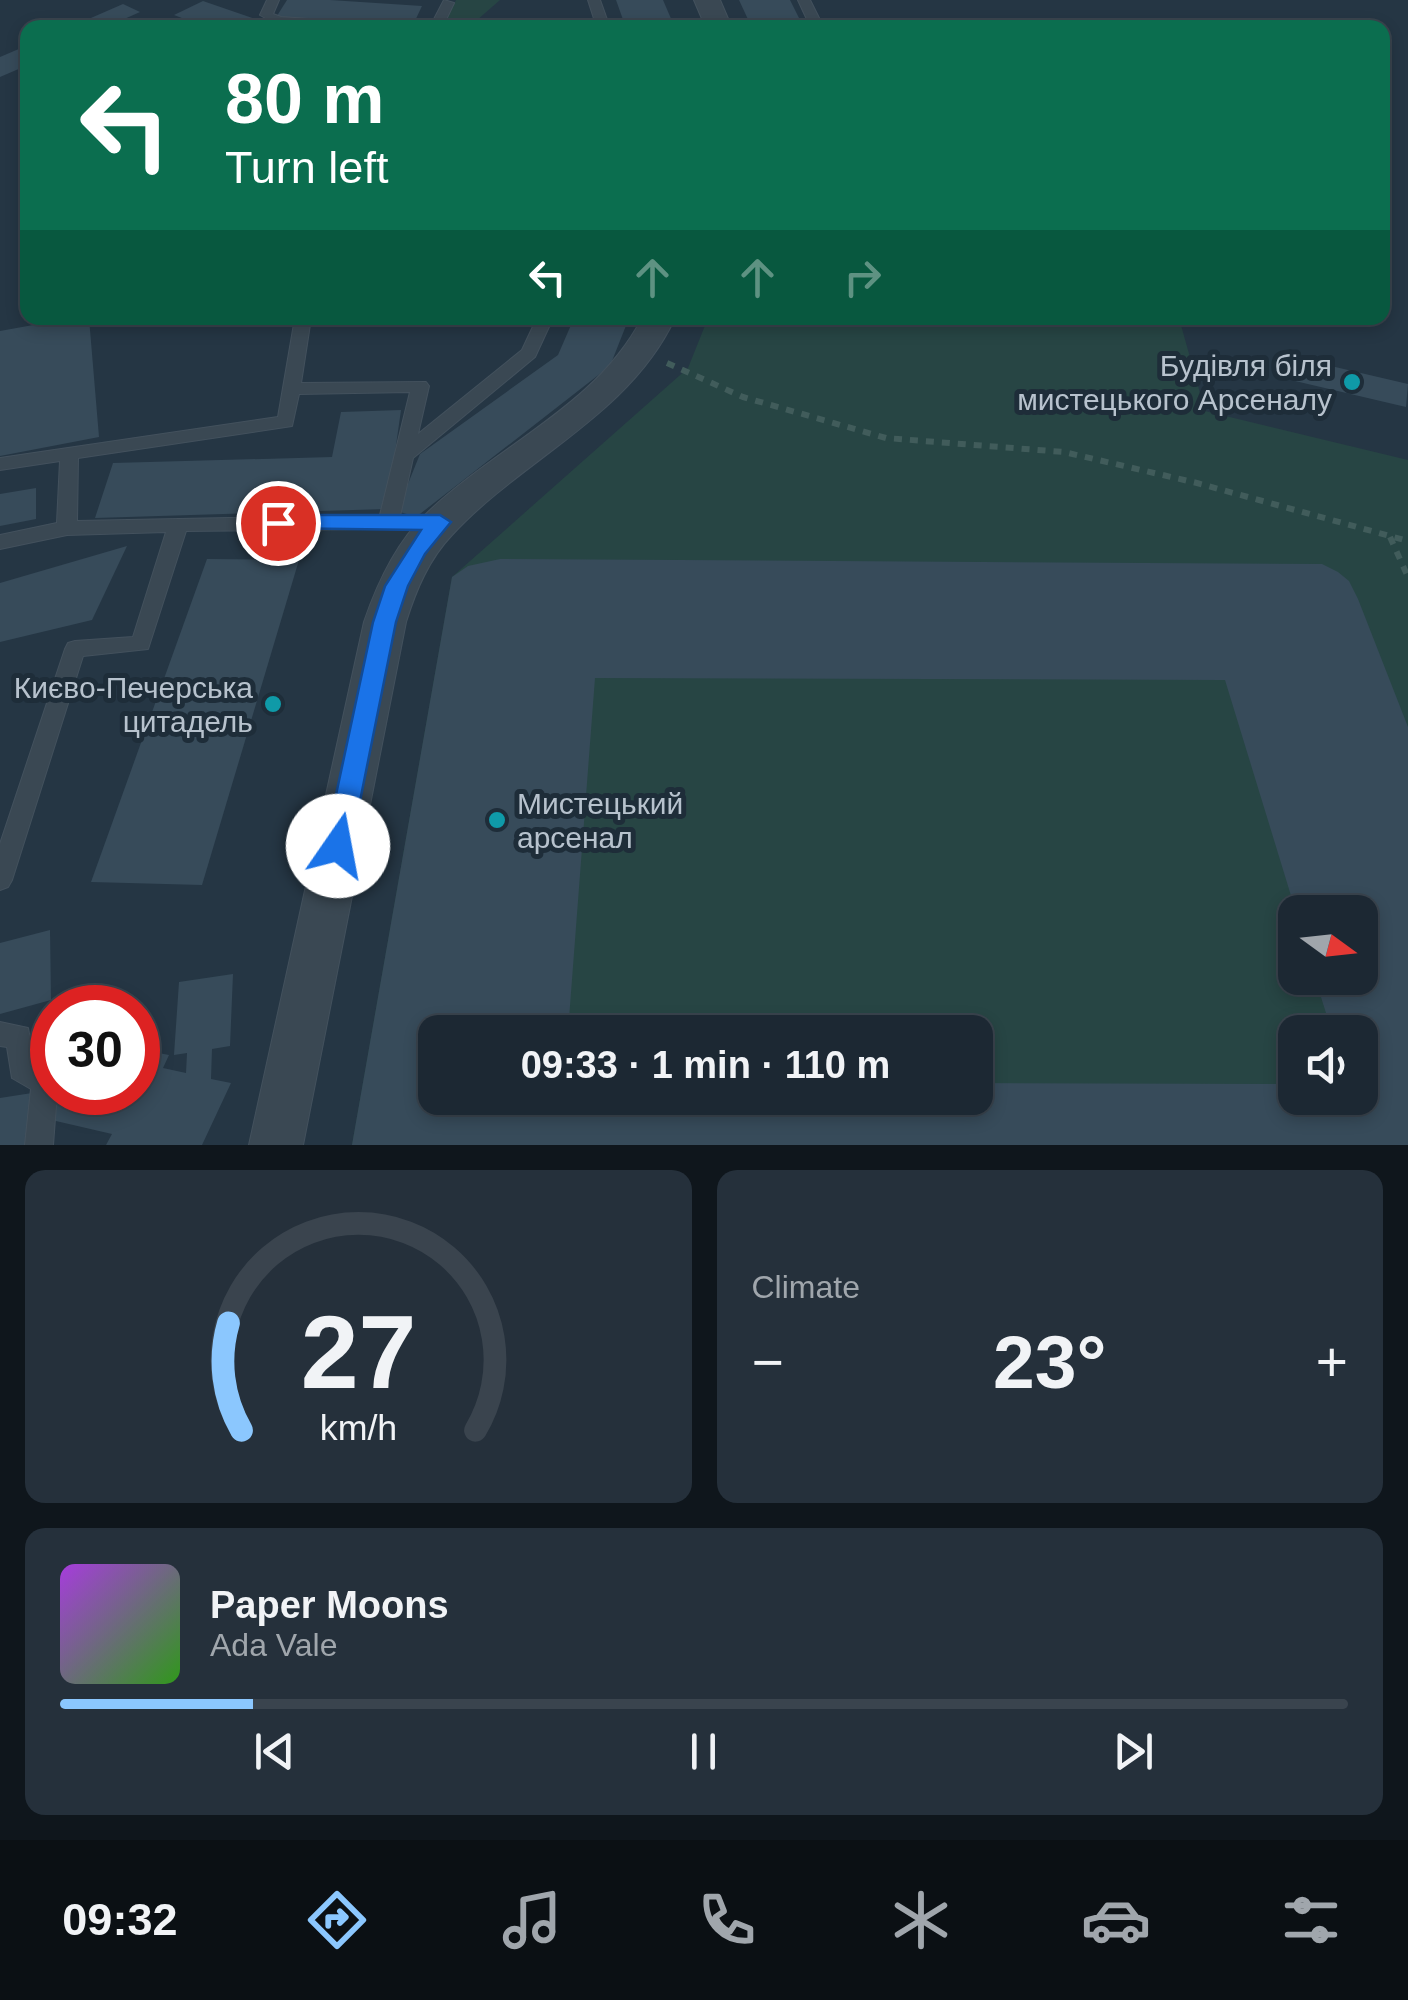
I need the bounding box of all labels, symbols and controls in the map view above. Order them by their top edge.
icon: left [60,60,190,190]
text: 80 m [225,60,385,138]
text: Turn left [225,142,388,193]
icon: left [520,250,575,305]
icon: ahead [625,250,680,305]
icon: ahead [730,250,785,305]
icon: right [835,250,890,305]
place label: Будівля біля мистецького Арсеналу [1017,349,1332,416]
marker: Будівля біля мистецького Арсеналу [1341,371,1363,393]
pin [236,481,321,566]
icon: arrive [251,496,306,551]
place label: Києво-Печерська цитадель [14,671,253,738]
marker: Києво-Печерська цитадель [262,693,284,715]
place label: Мистецький арсенал [517,787,683,854]
position arrow [286,794,390,898]
marker: Мистецький арсенал [486,809,508,831]
north arrow [1278,895,1378,995]
map controls [1278,895,1378,1115]
speed limit sign: 30 [30,985,160,1115]
button: sound [1278,1015,1378,1115]
text: 09:33 · 1 min · 110 m [521,1044,890,1086]
text: Climate [752,1269,860,1305]
text: 27 [300,1294,416,1410]
text: 23° [993,1320,1106,1404]
text: − [752,1331,784,1393]
text: + [1316,1331,1348,1393]
text: km/h [320,1408,397,1448]
text: Paper Moons [210,1584,449,1626]
text: Ada Vale [210,1627,338,1663]
icon: previous [247,1724,302,1779]
icon: pause [676,1724,731,1779]
icon: next [1106,1724,1161,1779]
icon: directions [302,1885,372,1955]
icon: music [497,1885,567,1955]
icon: phone [692,1885,762,1955]
icon: climate [886,1885,956,1955]
icon: car [1081,1885,1151,1955]
icon: filters [1276,1885,1346,1955]
text: 09:32 [62,1894,177,1945]

